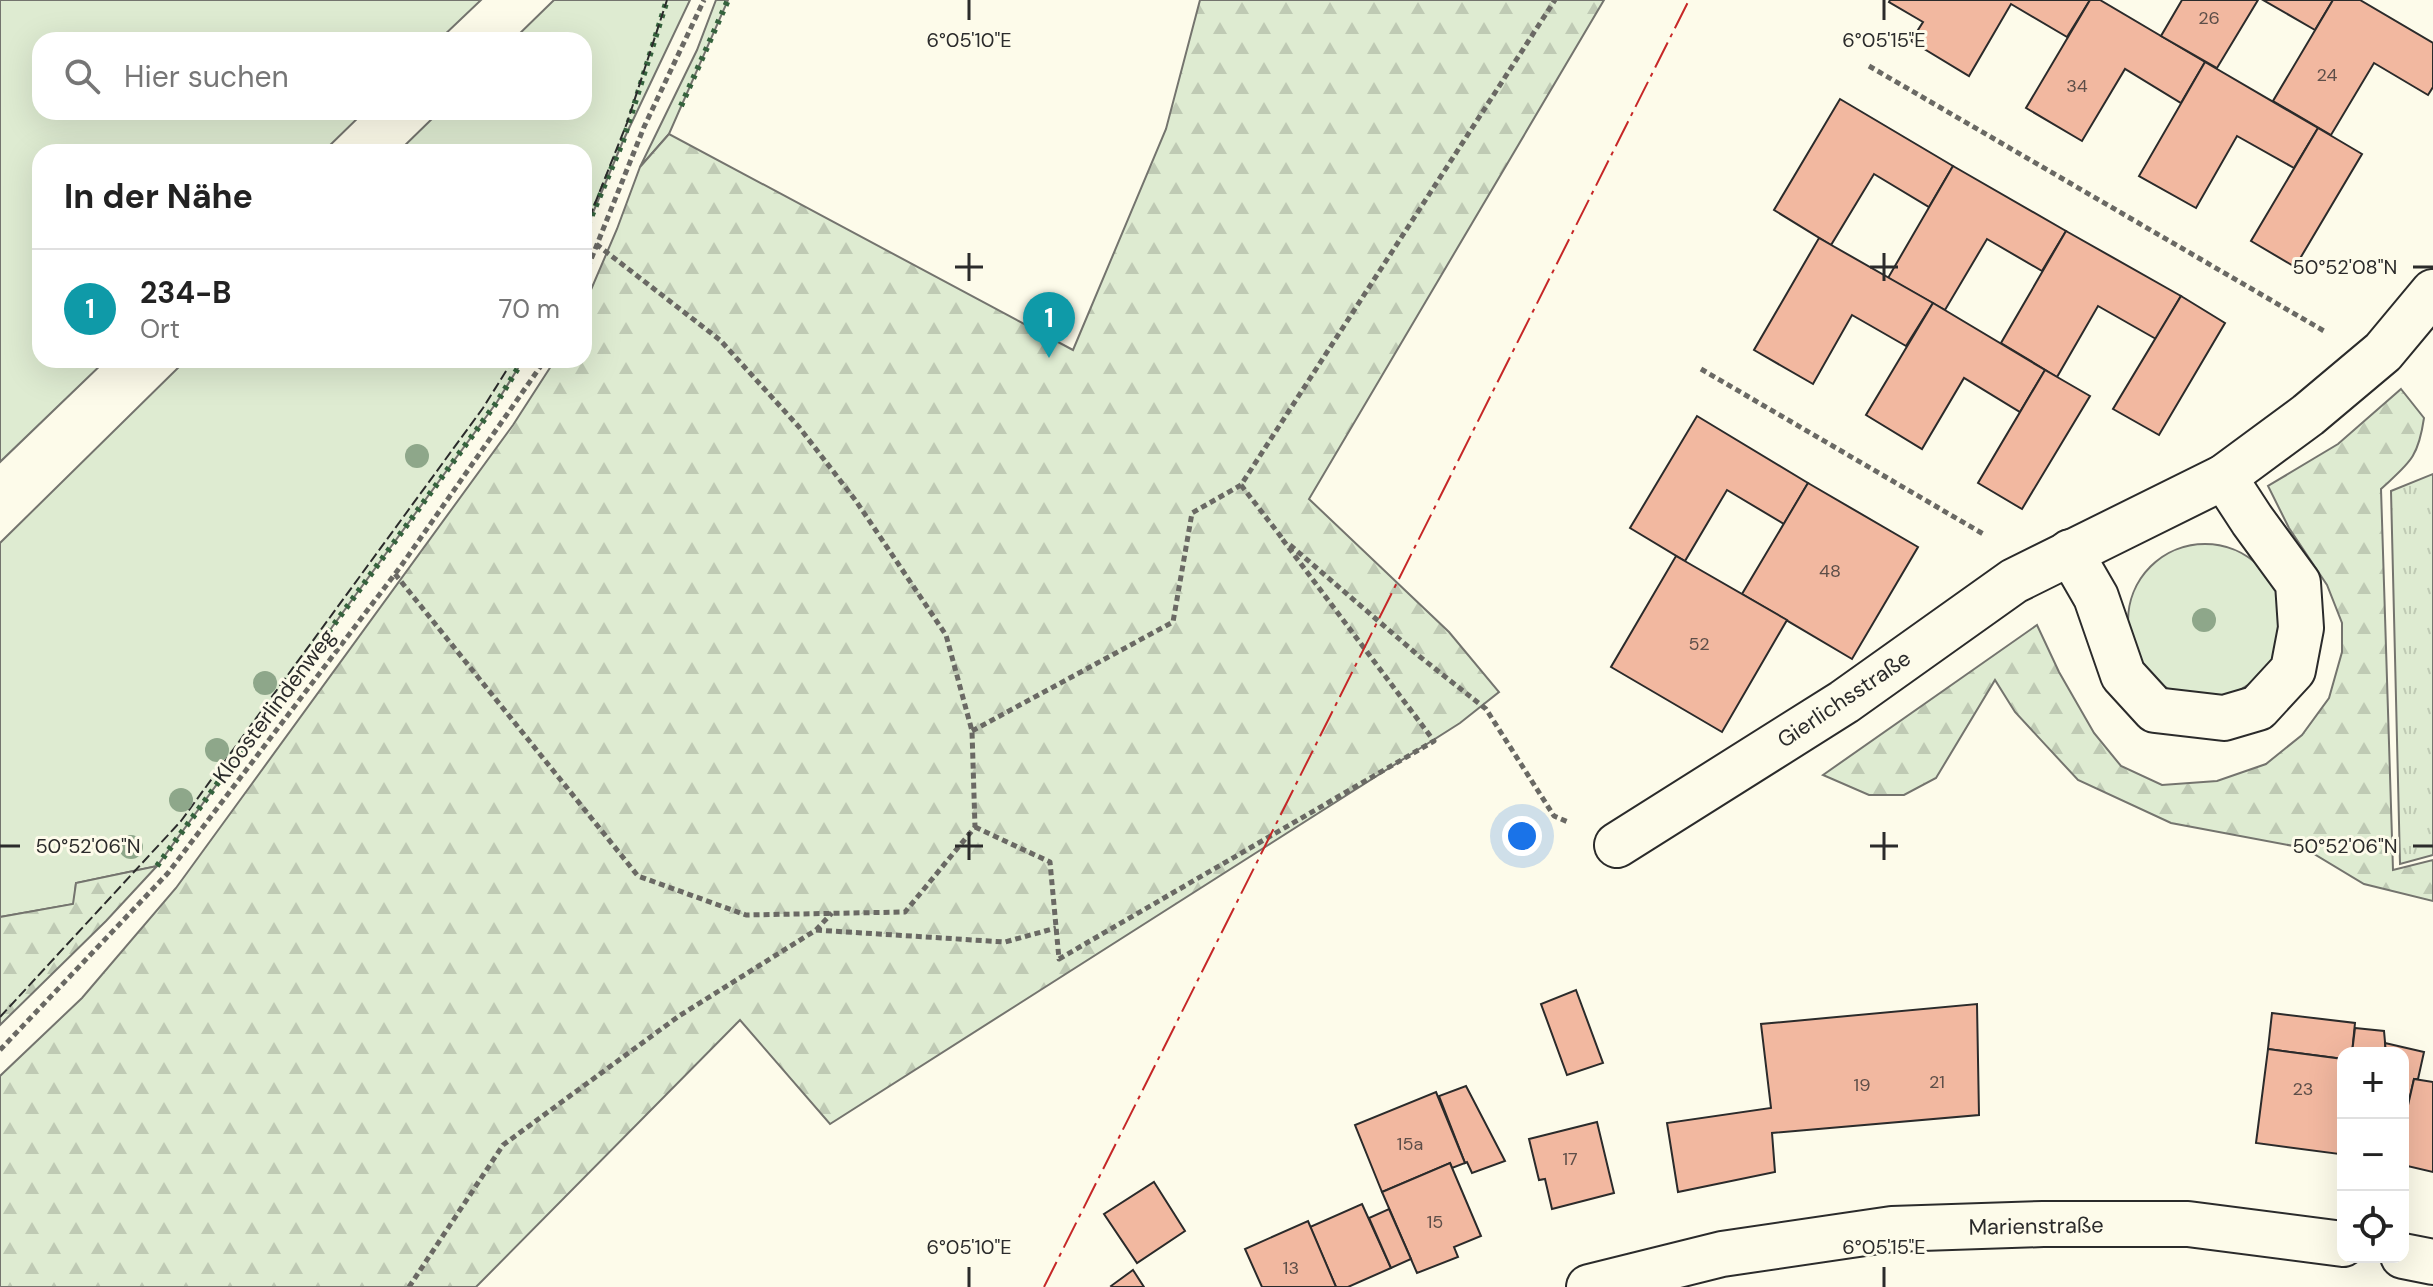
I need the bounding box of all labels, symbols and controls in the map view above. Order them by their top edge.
house number: 26 [2198,6,2220,30]
text: 6°05'10"E [926,27,1012,53]
text: 6°05'15"E [1842,27,1926,53]
search box [32,32,592,120]
icon: search [60,54,104,98]
text: Hier suchen [124,57,289,96]
house number: 24 [2317,63,2338,87]
house number: 34 [2066,74,2088,98]
text: In der Nähe [64,174,253,219]
text: 50°52'08"N [2293,254,2397,280]
text: 234-B [140,273,231,312]
text: 1 [85,292,95,326]
text: 70 m [499,292,560,326]
pin: 1 [1023,292,1075,358]
text: Ort [140,312,180,346]
house number: 48 [1819,559,1841,583]
street label: Kloosterlindenweg [206,623,342,789]
house number: 52 [1688,632,1710,656]
street label: Gierlichsstraße [1772,644,1916,754]
your location [1502,816,1542,856]
text: 50°52'06"N [35,833,141,859]
text: 50°52'06"N [2292,833,2398,859]
map controls [2337,1047,2409,1263]
button: + [2337,1047,2409,1119]
house number: 21 [1929,1070,1945,1094]
house number: 19 [1854,1073,1870,1097]
house number: 23 [2292,1077,2314,1101]
button: − [2337,1119,2409,1191]
house number: 15a [1397,1132,1423,1156]
house number: 17 [1562,1147,1578,1171]
button: locate [2337,1191,2409,1263]
house number: 15 [1427,1210,1443,1234]
street label: Marienstraße [1968,1210,2104,1242]
text: 6°05'10"E [926,1234,1012,1260]
text: 6°05'15"E [1842,1234,1926,1260]
house number: 13 [1283,1256,1299,1280]

